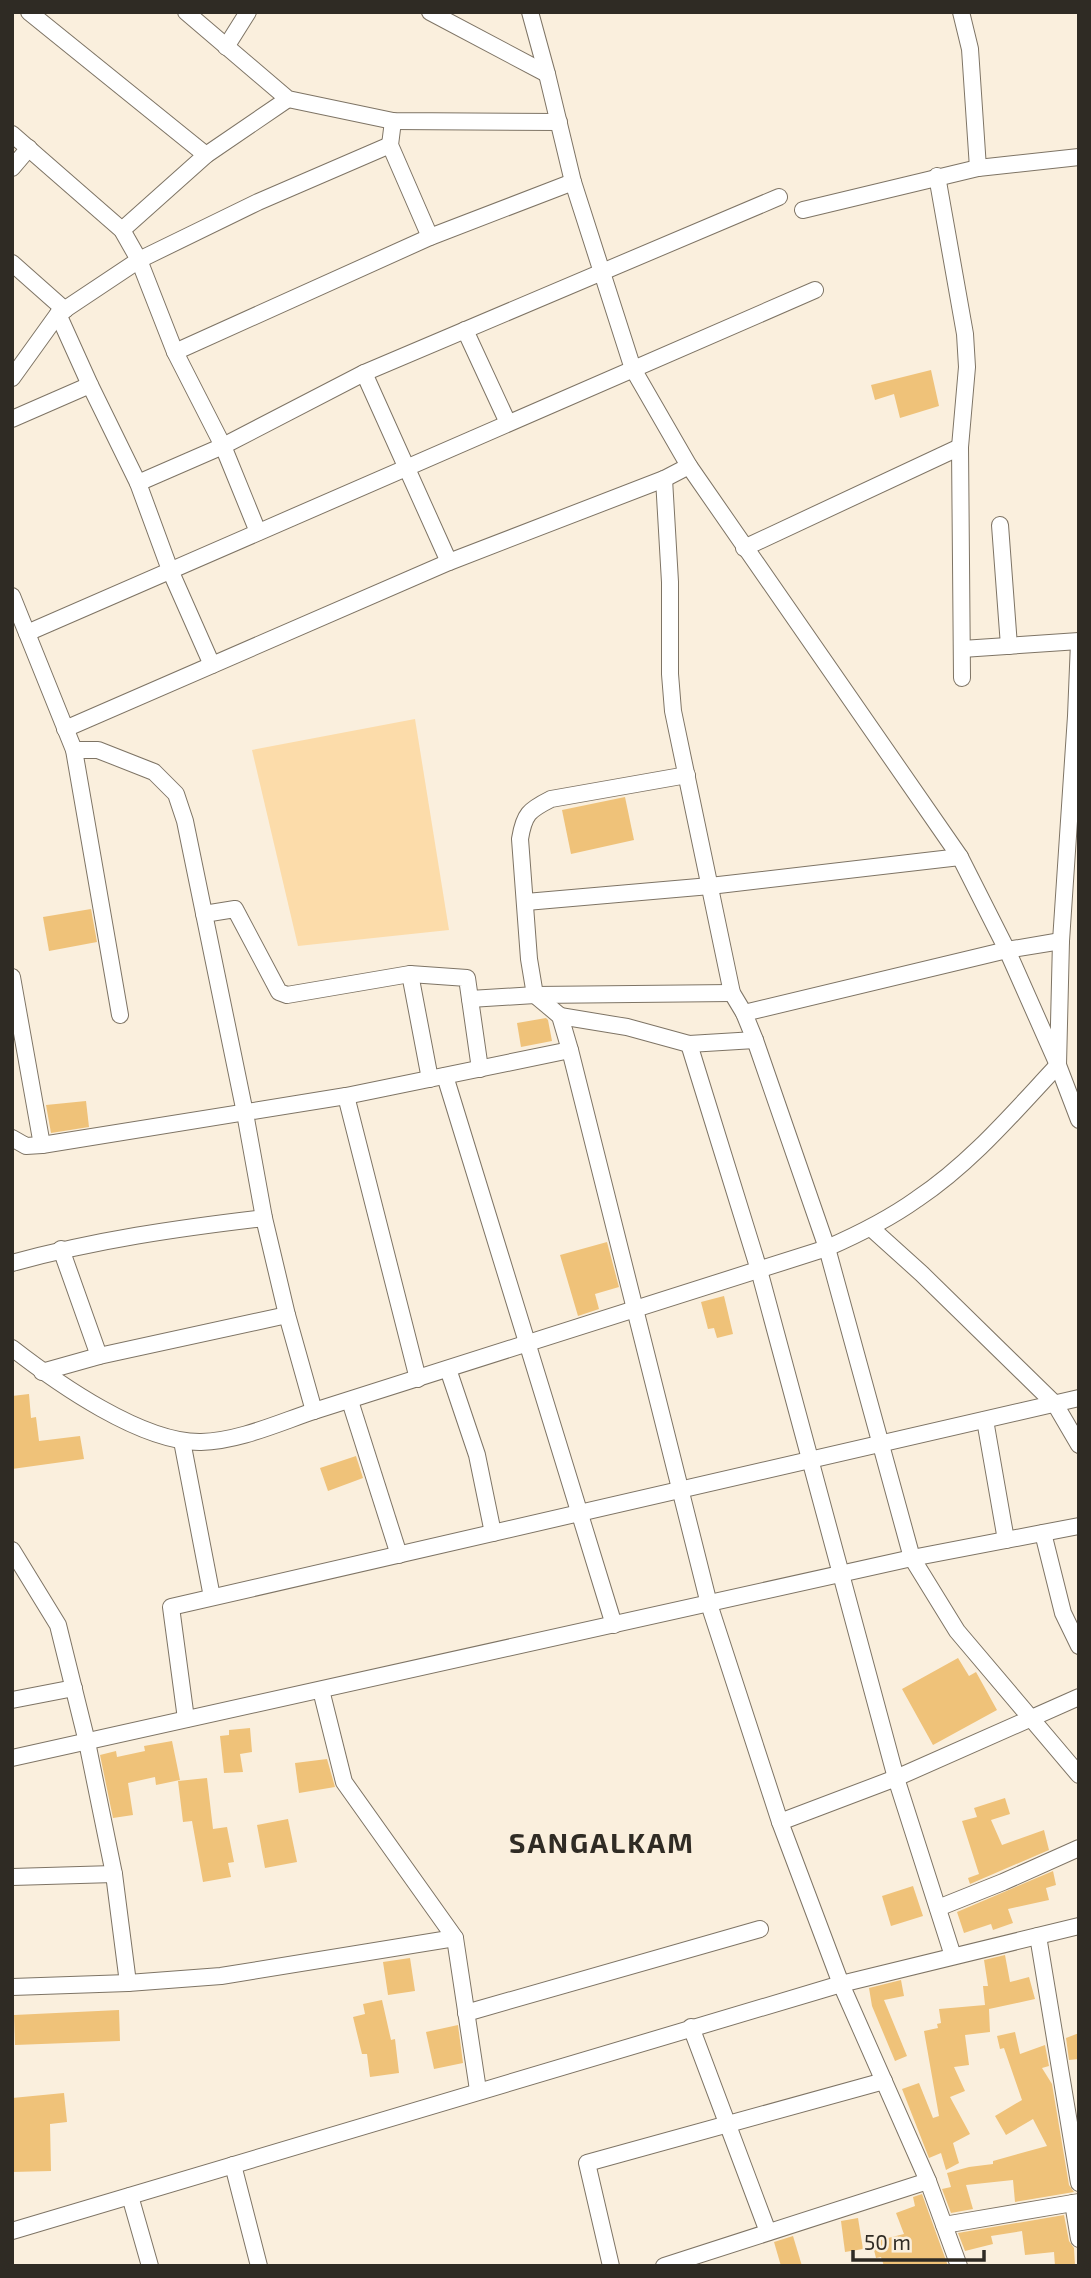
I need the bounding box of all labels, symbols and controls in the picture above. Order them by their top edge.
district label: SANGALKAM [509,1825,695,1859]
scale bar [853,2218,984,2262]
text: 50 m [864,2229,911,2254]

